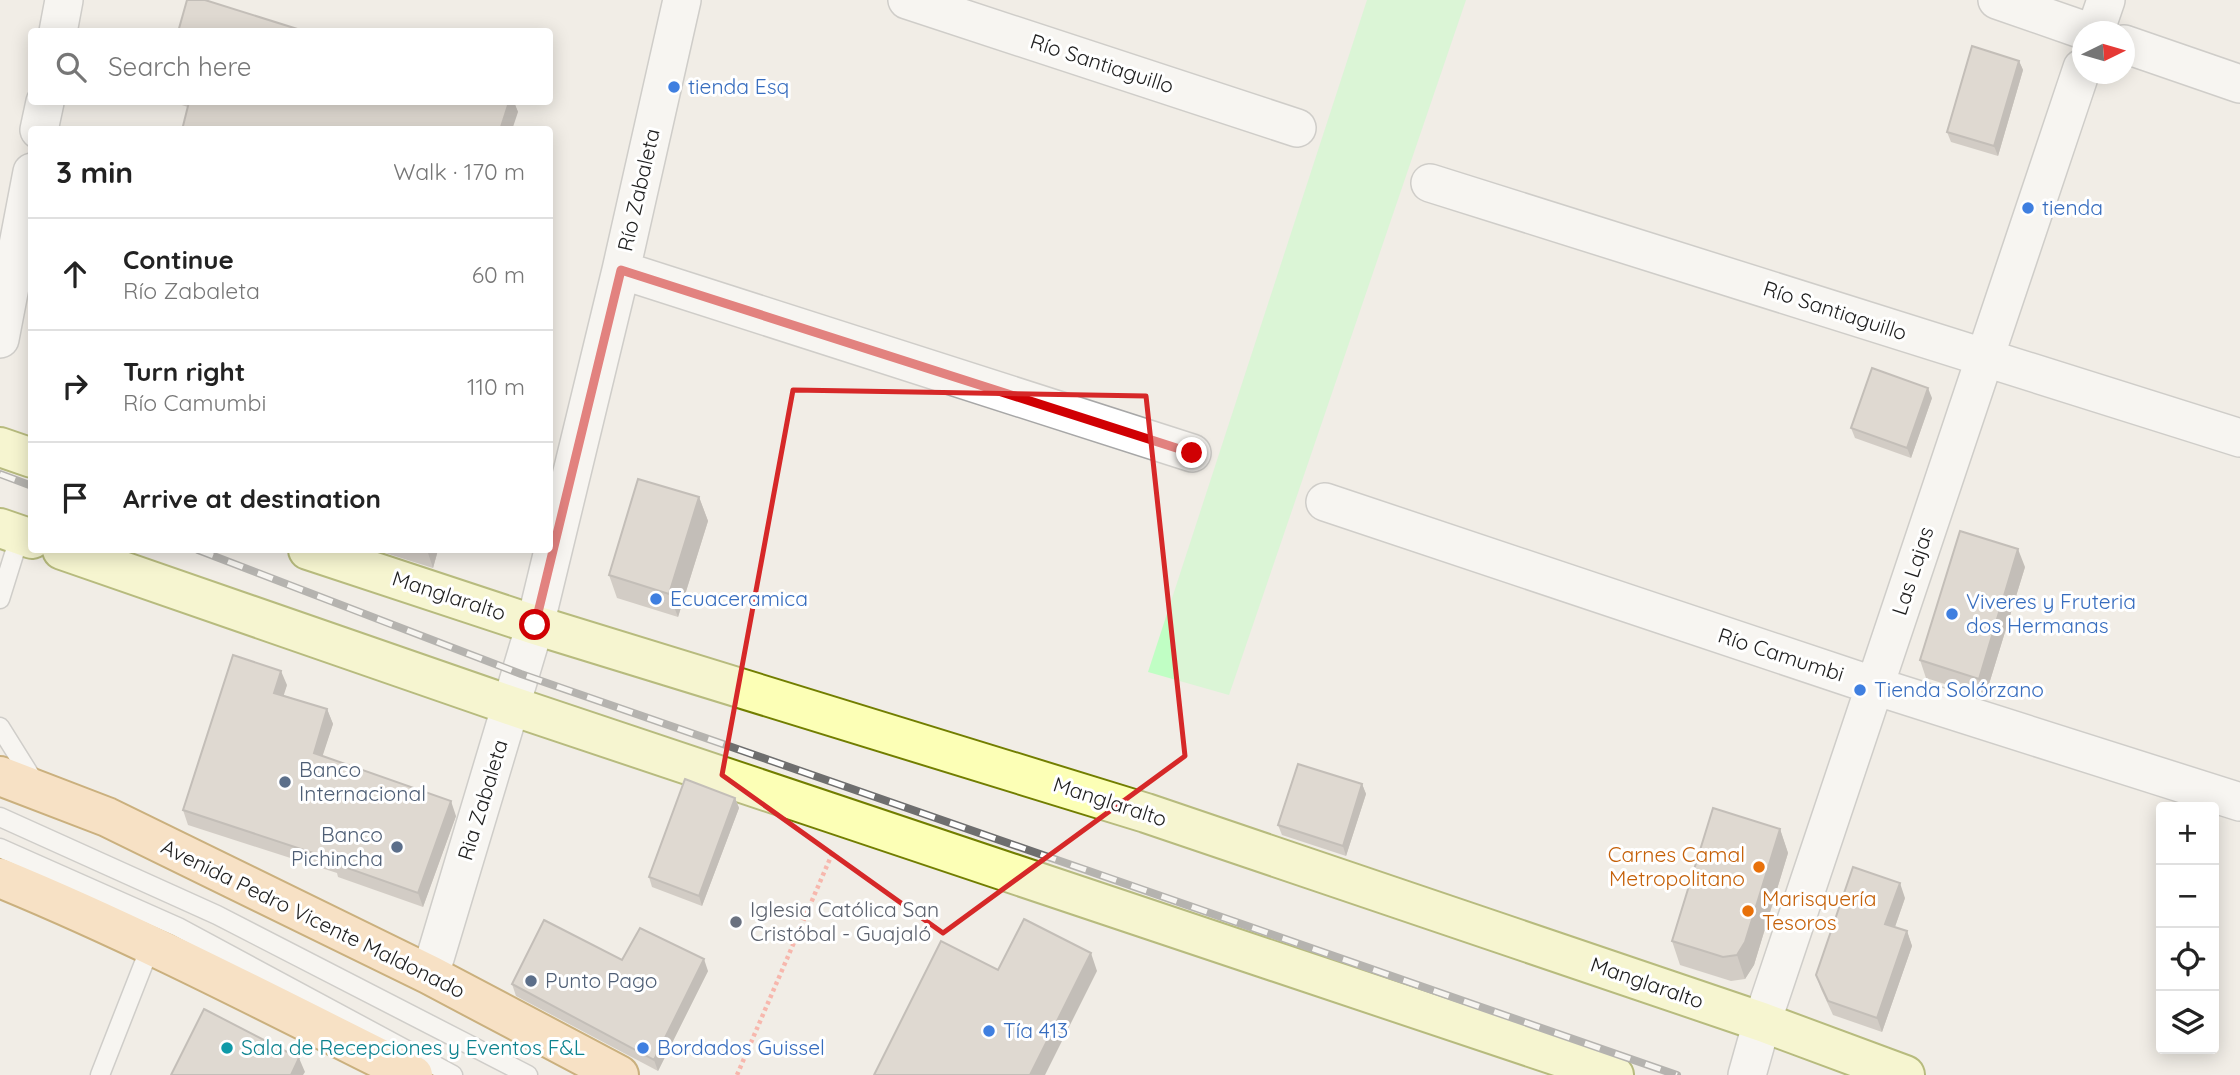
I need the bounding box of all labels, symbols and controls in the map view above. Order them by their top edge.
north arrow [2072,21,2135,84]
search box [28,28,553,105]
street label: Río Santiaguillo [1027,28,1177,99]
icon: search [52,48,90,86]
text: Search here [108,50,252,83]
place label: tienda Esq [688,73,789,99]
marker: tienda Esq [666,79,682,95]
street label: Río Zabaleta [611,126,665,254]
text: 3 min [56,153,133,191]
text: Walk · 170 m [393,157,525,186]
place label: tienda [2042,194,2103,220]
marker: tienda [2020,200,2036,216]
text: Continue [123,243,234,276]
icon: ahead [56,255,94,293]
text: 60 m [472,260,525,289]
street label: Río Santiaguillo [1760,275,1910,346]
text: Río Zabaleta [123,276,260,305]
text: Turn right [123,355,245,388]
icon: right [56,367,94,405]
text: 110 m [467,372,525,401]
text: Río Camumbi [123,388,266,417]
route end [1176,437,1207,468]
icon: arrive [56,479,94,517]
text: Arrive at destination [123,482,381,515]
street label: Las Lajas [1886,523,1939,618]
street label: Manglaralto [389,564,509,626]
place label: Ecuaceramica [670,585,808,611]
place label: Viveres y Fruteria dos Hermanas [1966,588,2136,638]
marker: Ecuaceramica [648,591,664,607]
marker: Viveres y Fruteria dos Hermanas [1944,606,1960,622]
route start [519,609,550,640]
street label: Río Camumbi [1715,621,1848,687]
place label: Tienda Solórzano [1874,676,2044,702]
marker: Tienda Solórzano [1852,682,1868,698]
street label: Ria Zabaleta [451,736,513,863]
place label: Banco Internacional [299,756,426,806]
street label: Manglaralto [1050,770,1170,832]
marker: Banco Internacional [277,774,293,790]
map controls [2156,802,2219,1054]
button: + [2156,802,2219,865]
place label: Banco Pichincha [291,821,383,871]
street label: Avenida Pedro Vicente Maldonado [157,833,470,1003]
marker: Banco Pichincha [389,839,405,855]
place label: Carnes Camal Metropolitano [1608,841,1745,891]
marker: Carnes Camal Metropolitano [1751,859,1767,875]
button: − [2156,865,2219,928]
place label: Marisquería Tesoros [1762,885,1876,935]
place label: Iglesia Católica San Cristóbal - Guajaló [750,896,939,946]
marker: Marisquería Tesoros [1740,903,1756,919]
marker: Iglesia Católica San Cristóbal - Guajaló [728,914,744,930]
button: locate [2156,928,2219,991]
street label: Manglaralto [1587,951,1707,1014]
place label: Punto Pago [545,967,657,993]
marker: Punto Pago [523,973,539,989]
button: layers [2156,991,2219,1054]
place label: Tía 413 [1003,1017,1068,1043]
marker: Tía 413 [981,1023,997,1039]
place label: Sala de Recepciones y Eventos F&L [241,1034,585,1060]
place label: Bordados Guissel [657,1034,825,1060]
marker: Sala de Recepciones y Eventos F&L [219,1040,235,1056]
marker: Bordados Guissel [635,1040,651,1056]

